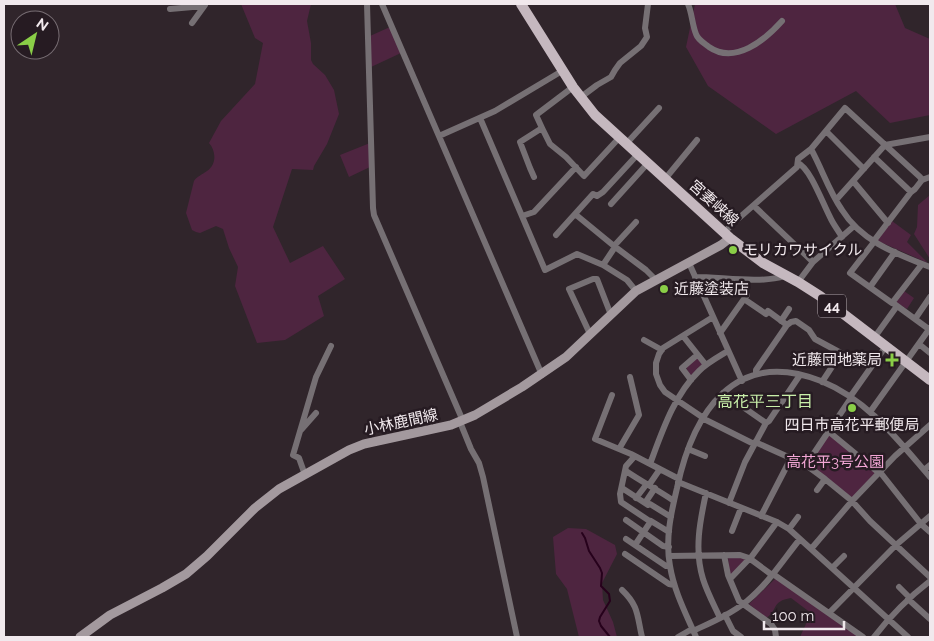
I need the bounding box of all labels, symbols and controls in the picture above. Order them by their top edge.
north arrow [10,10,60,60]
text: N [33,15,51,34]
street label: 宮妻峡線 [686,176,742,230]
place label: モリカワサイクル [743,241,862,259]
marker: モリカワサイクル [727,244,739,256]
place label: 近藤塗装店 [674,280,749,298]
marker: 近藤塗装店 [658,283,670,295]
road number: 44 [818,294,846,318]
place label: 近藤団地薬局 [792,351,882,369]
marker: 近藤団地薬局 [886,354,898,366]
district label: 高花平三丁目 [717,392,813,411]
marker: 四日市高花平郵便局 [846,402,858,414]
street label: 小林鹿間線 [362,405,440,439]
place label: 四日市高花平郵便局 [784,416,920,434]
park label: 高花平3号公園 [786,453,884,471]
scale bar [764,598,844,630]
text: 100 m [772,607,814,625]

